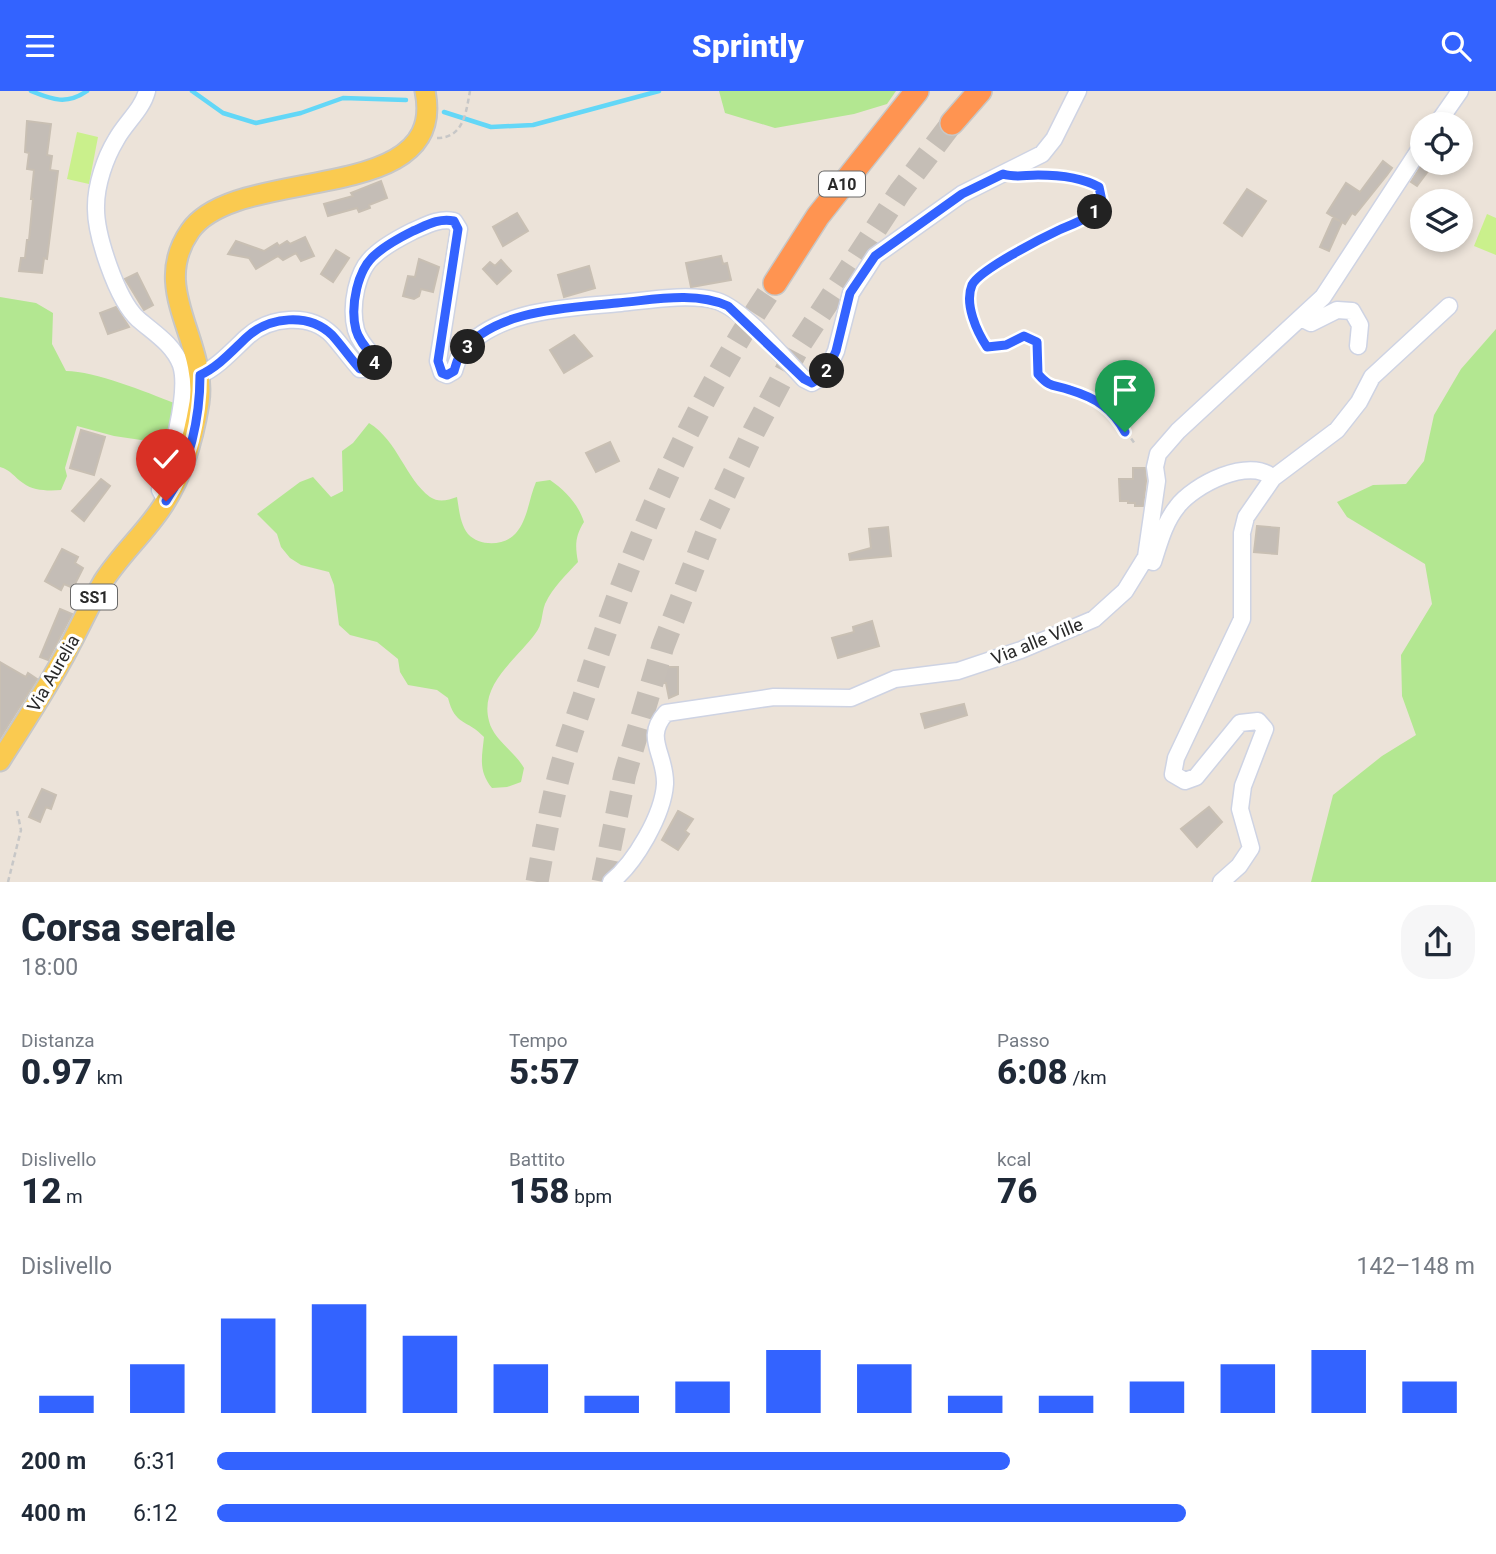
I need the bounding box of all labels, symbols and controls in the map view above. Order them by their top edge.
icon: menu [21,27,59,65]
text: Sprintly [692,27,804,65]
icon: search [1437,27,1475,65]
map controls [1410,112,1473,252]
button: locate [1410,112,1473,175]
road number: A10 [819,171,865,197]
button: layers [1410,189,1473,252]
pin: 1 [1078,195,1112,229]
text: 1 [1089,200,1100,223]
pin: 3 [450,329,486,365]
text: 3 [462,335,473,358]
pin: 4 [358,345,392,381]
text: 4 [369,351,380,374]
pin: 2 [810,353,844,389]
text: 2 [821,359,832,382]
pin [1095,360,1155,432]
icon: arrive [1106,371,1144,409]
pin [136,429,196,501]
icon: check [147,440,185,478]
road number: SS1 [71,585,117,610]
street label: Via alle Ville [988,613,1086,669]
street label: Via Aurelia [22,631,84,715]
button: share [1401,905,1475,979]
text: Corsa serale [21,906,236,950]
text: 18:00 [21,954,78,981]
text: Distanza [21,1029,95,1052]
text: Tempo [509,1029,568,1052]
text: Passo [997,1029,1050,1052]
text: 0.97 [21,1052,92,1093]
text: 5:57 [509,1052,580,1093]
text: 6:08 [997,1052,1068,1093]
text: km [92,1066,123,1089]
text: /km [1068,1066,1107,1089]
text: Dislivello [21,1148,96,1171]
text: Battito [509,1148,565,1171]
text: kcal [997,1148,1031,1171]
text: 12 [21,1171,61,1212]
text: 158 [509,1171,570,1212]
text: 76 [997,1171,1037,1212]
text: m [61,1185,83,1208]
text: bpm [570,1185,612,1208]
text: Dislivello [21,1253,112,1280]
text: 142–148 m [1356,1253,1475,1280]
text: 200 m [21,1448,86,1475]
text: 6:31 [133,1448,177,1475]
text: 400 m [21,1500,86,1527]
text: 6:12 [133,1500,177,1527]

